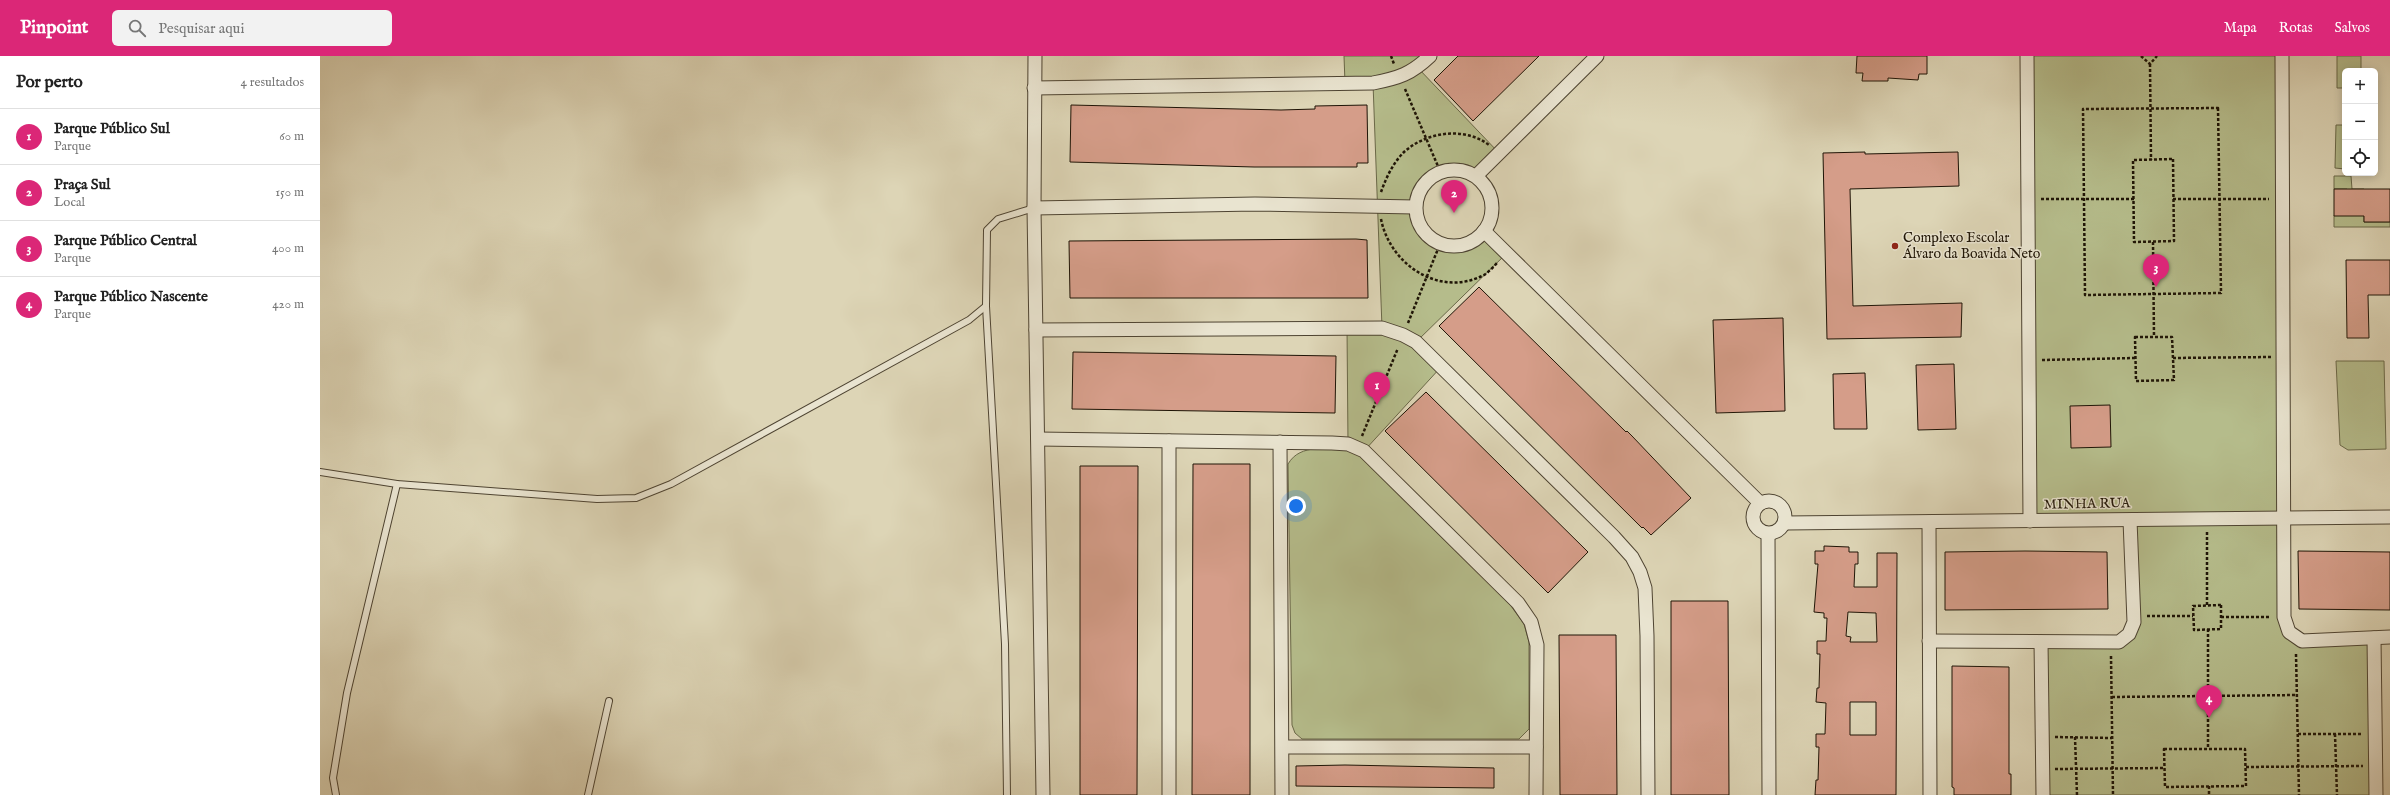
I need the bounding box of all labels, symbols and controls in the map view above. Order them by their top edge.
search box [112,10,392,46]
text: Pinpoint [20,16,88,40]
icon: search [126,17,148,39]
text: Pesquisar aqui [158,19,244,38]
text: Mapa [2224,19,2257,37]
text: Rotas [2279,19,2313,37]
text: Salvos [2335,19,2370,37]
map controls [2342,68,2378,176]
button: + [2342,68,2378,104]
text: Por perto [16,72,83,93]
text: 4 resultados [241,74,304,91]
button: − [2342,104,2378,140]
text: Parque Público Sul [54,119,170,138]
text: 1 [27,128,31,145]
text: 60 m [279,128,304,145]
text: Parque [54,138,91,155]
button: locate [2342,140,2378,176]
text: Praça Sul [54,175,110,194]
pin: 2 [1441,180,1467,213]
text: 2 [26,184,32,201]
text: 150 m [275,184,304,201]
text: Local [54,194,85,211]
place label: Complexo Escolar Álvaro da Boavida Neto [1902,229,2041,263]
text: Parque Público Central [54,231,197,250]
text: 3 [27,240,31,257]
text: 400 m [272,240,304,257]
marker: Complexo Escolar Álvaro da Boavida Neto [1890,241,1900,251]
text: Parque [54,250,91,267]
pin: 3 [2143,254,2169,287]
text: Parque Público Nascente [54,287,208,306]
text: 4 [26,296,32,313]
text: 420 m [272,296,304,313]
text: Parque [54,306,91,323]
pin: 1 [1364,372,1390,405]
street label: MINHA RUA [2044,494,2131,514]
your location [1286,496,1306,516]
pin: 4 [2196,685,2222,718]

